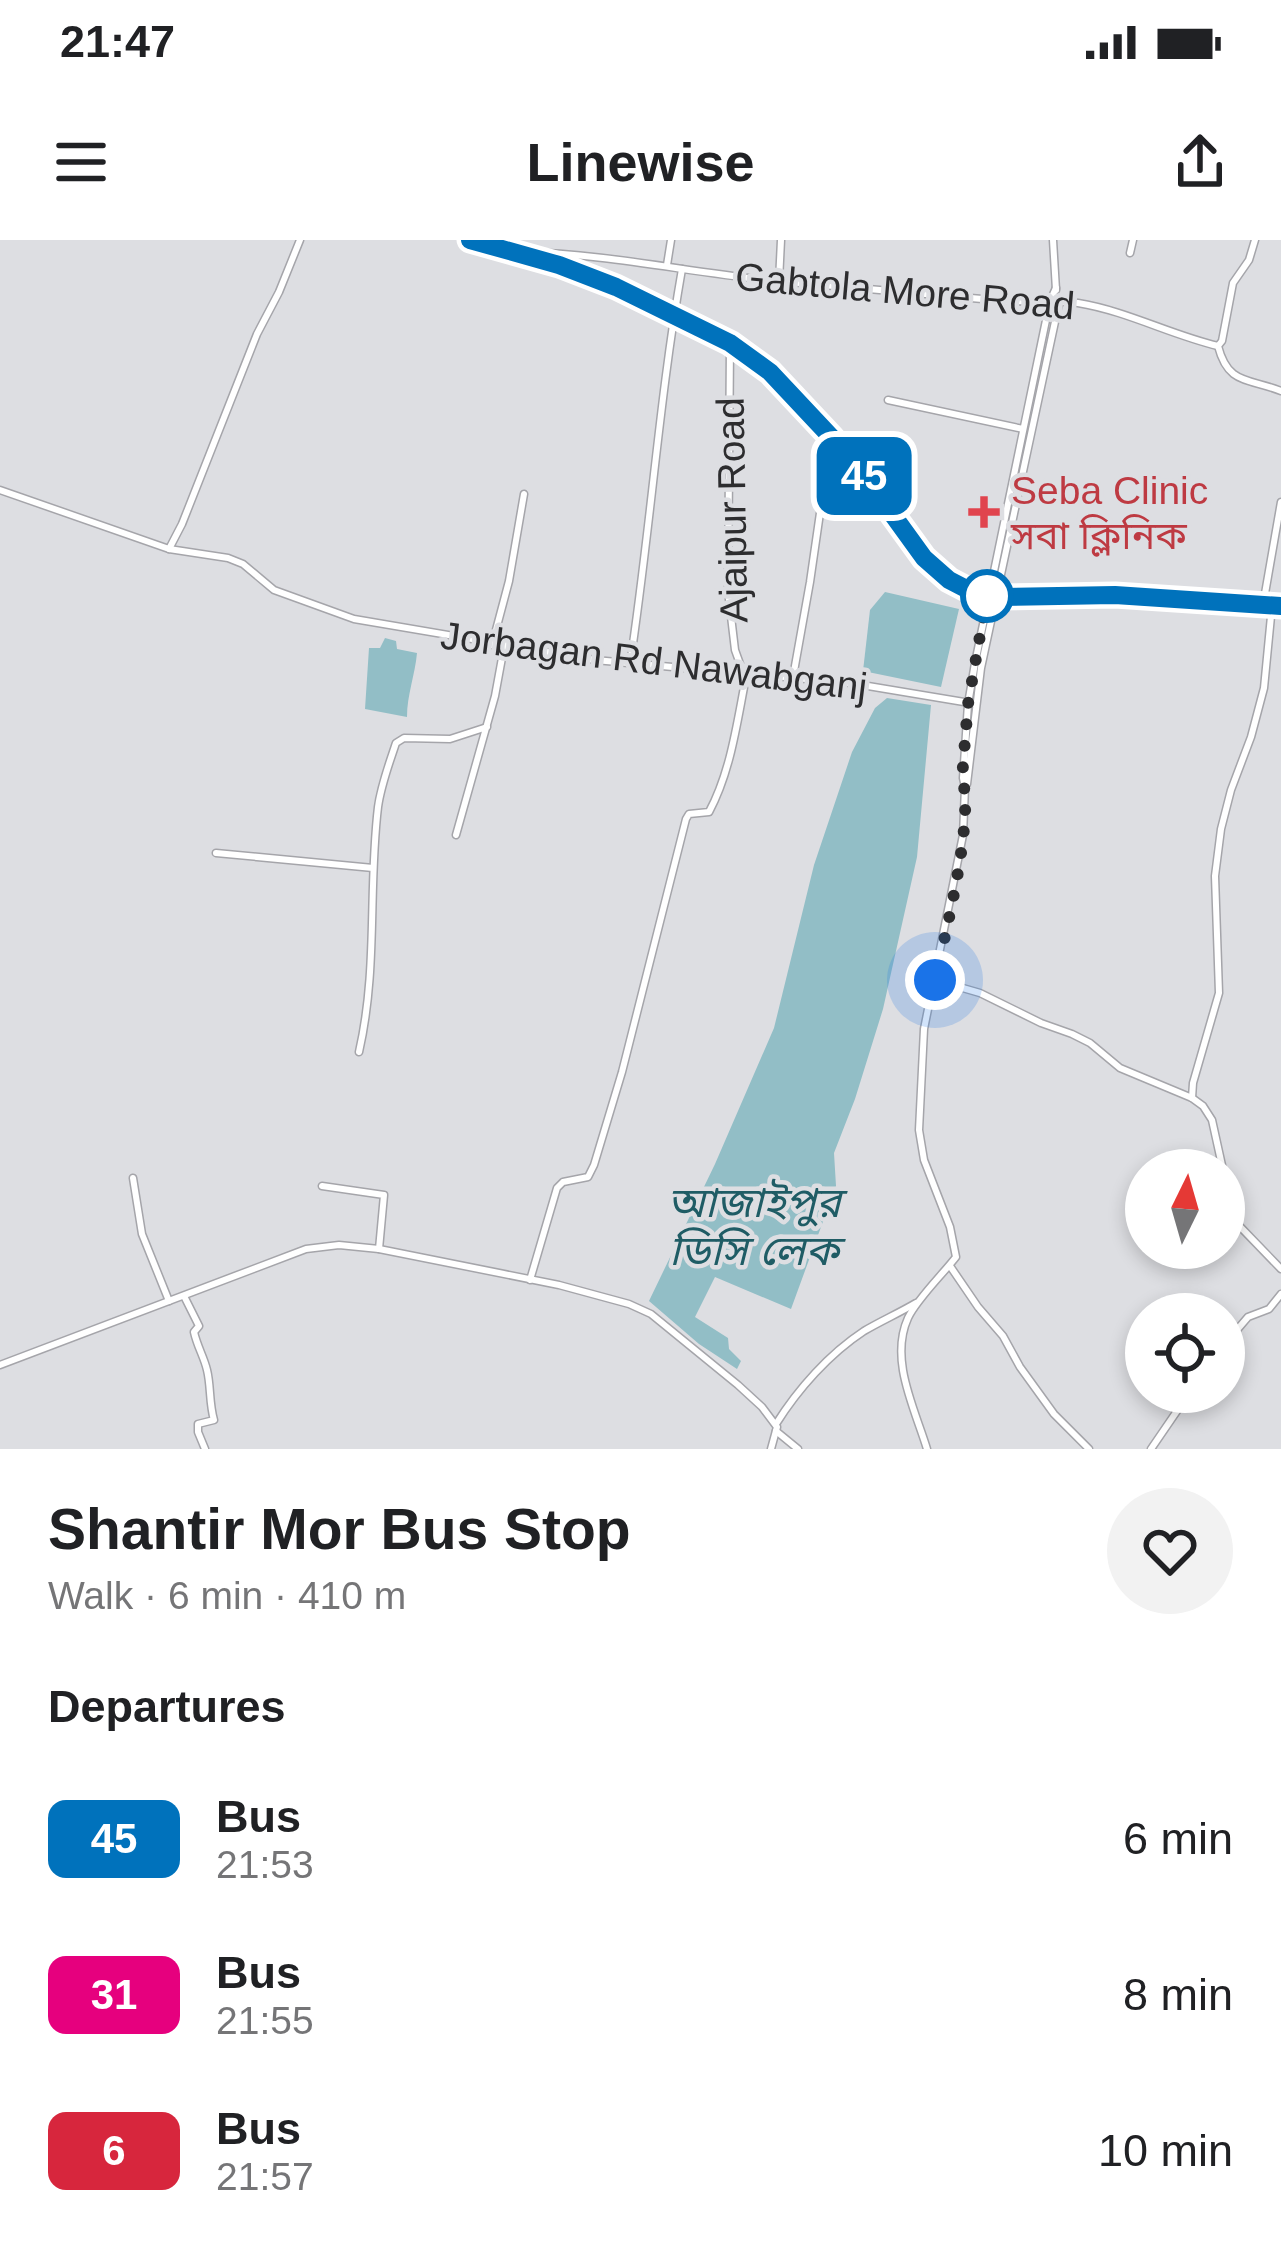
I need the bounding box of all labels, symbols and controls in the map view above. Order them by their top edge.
text: 21:47 [60,16,175,67]
icon: menu [48,129,114,195]
icon: share [1167,129,1233,195]
text: Linewise [526,132,755,192]
street label: Gabtola More Road [734,255,1076,327]
street label: Ajaipur Road [709,397,755,623]
line badge: 45 [810,437,918,515]
text: 45 [841,452,887,499]
place label: Seba Clinic সবা ক্লিনিক [1010,469,1208,557]
marker: Seba Clinic সবা ক্লিনিক [968,496,1000,528]
unlabelled marker [962,571,1012,621]
street label: Jorbagan Rd Nawabganj [438,614,870,708]
your location [905,950,965,1010]
north arrow [1125,1149,1245,1269]
map controls [1125,1149,1245,1413]
water label: আজাইপুর ডিসি লেক [667,1178,848,1274]
button: locate [1125,1293,1245,1413]
button: heart [1107,1488,1233,1614]
text: Shantir Mor Bus Stop [48,1497,631,1561]
text: Walk · 6 min · 410 m [48,1574,406,1617]
text: Departures [48,1681,286,1732]
text: Bus [216,1791,301,1842]
text: 6 min [1123,1813,1233,1864]
text: 45 [91,1815,137,1862]
text: 21:53 [216,1843,314,1886]
text: Bus [216,1947,301,1998]
text: 8 min [1123,1969,1233,2020]
text: 31 [91,1971,137,2018]
text: 21:55 [216,1999,314,2042]
text: Bus [216,2103,301,2154]
text: 10 min [1098,2125,1233,2176]
text: 6 [102,2127,126,2174]
text: 21:57 [216,2155,314,2198]

